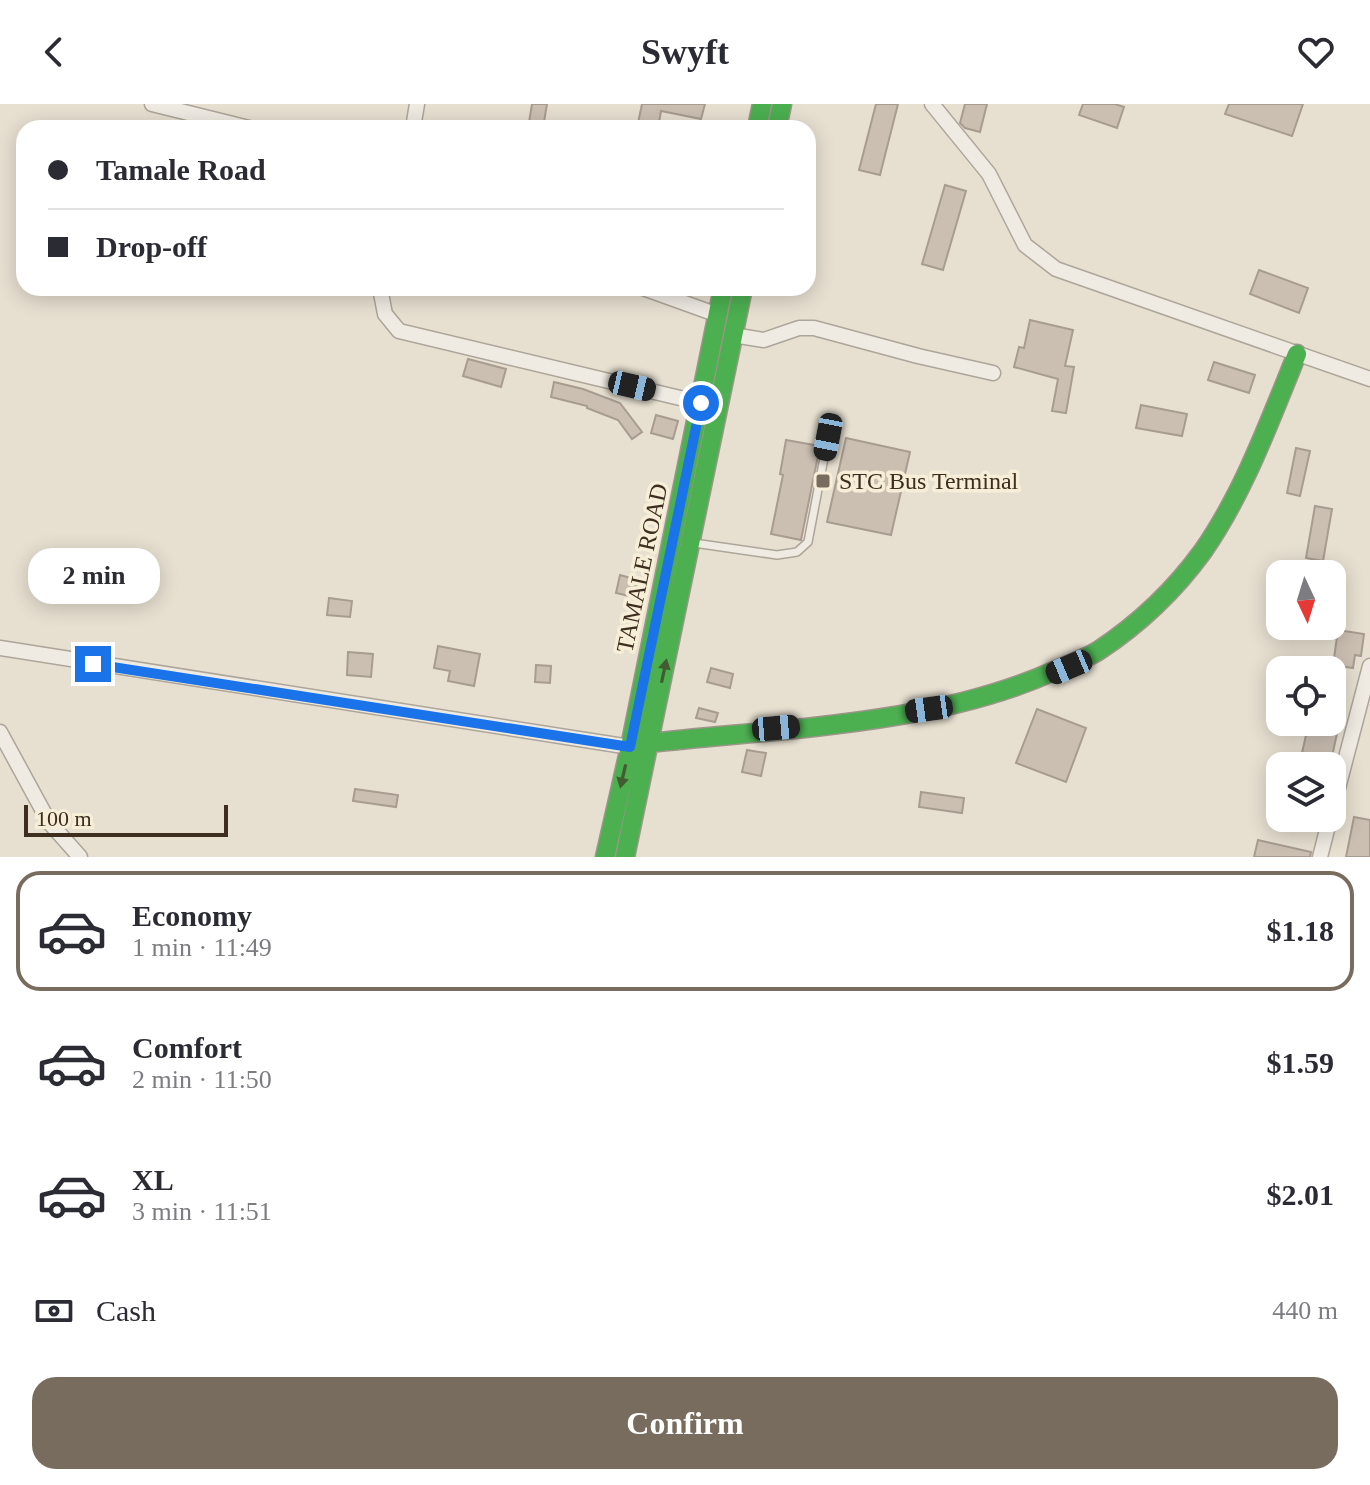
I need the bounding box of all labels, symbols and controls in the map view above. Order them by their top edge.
icon: back [32,30,76,74]
icon: heart [1294,30,1338,74]
text: Swyft [641,32,729,72]
text: Tamale Road [96,153,266,186]
text: Drop-off [96,230,207,263]
car [606,369,658,403]
route start [683,385,719,421]
car [812,411,844,463]
place label: STC Bus Terminal [839,468,1019,494]
marker: STC Bus Terminal [814,472,832,490]
street label: TAMALE ROAD [611,481,673,655]
callout: 2 min [27,548,159,604]
north arrow [1266,560,1346,640]
map controls [1266,560,1346,832]
text: 2 min [63,561,125,590]
route end [75,646,111,682]
car [1042,647,1096,687]
button: locate [1266,656,1346,736]
one-way arrow [659,659,671,684]
car [904,694,954,724]
car [751,714,801,742]
button: layers [1266,752,1346,832]
one-way arrow [616,763,629,788]
scale bar [24,801,228,837]
text: 100 m [36,806,92,831]
icon: car [36,895,108,967]
text: Economy [132,899,252,932]
text: $1.18 [1267,914,1334,947]
text: 1 min · 11:49 [132,933,272,962]
icon: car [36,1027,108,1099]
text: Comfort [132,1031,242,1064]
text: $1.59 [1267,1046,1334,1079]
text: 2 min · 11:50 [132,1065,272,1094]
icon: car [36,1159,108,1231]
text: XL [132,1163,174,1196]
text: $2.01 [1267,1178,1334,1211]
text: 3 min · 11:51 [132,1197,272,1226]
icon: cash [32,1289,76,1333]
text: Cash [96,1294,156,1327]
text: 440 m [1272,1296,1338,1325]
button: Confirm [32,1377,1338,1469]

